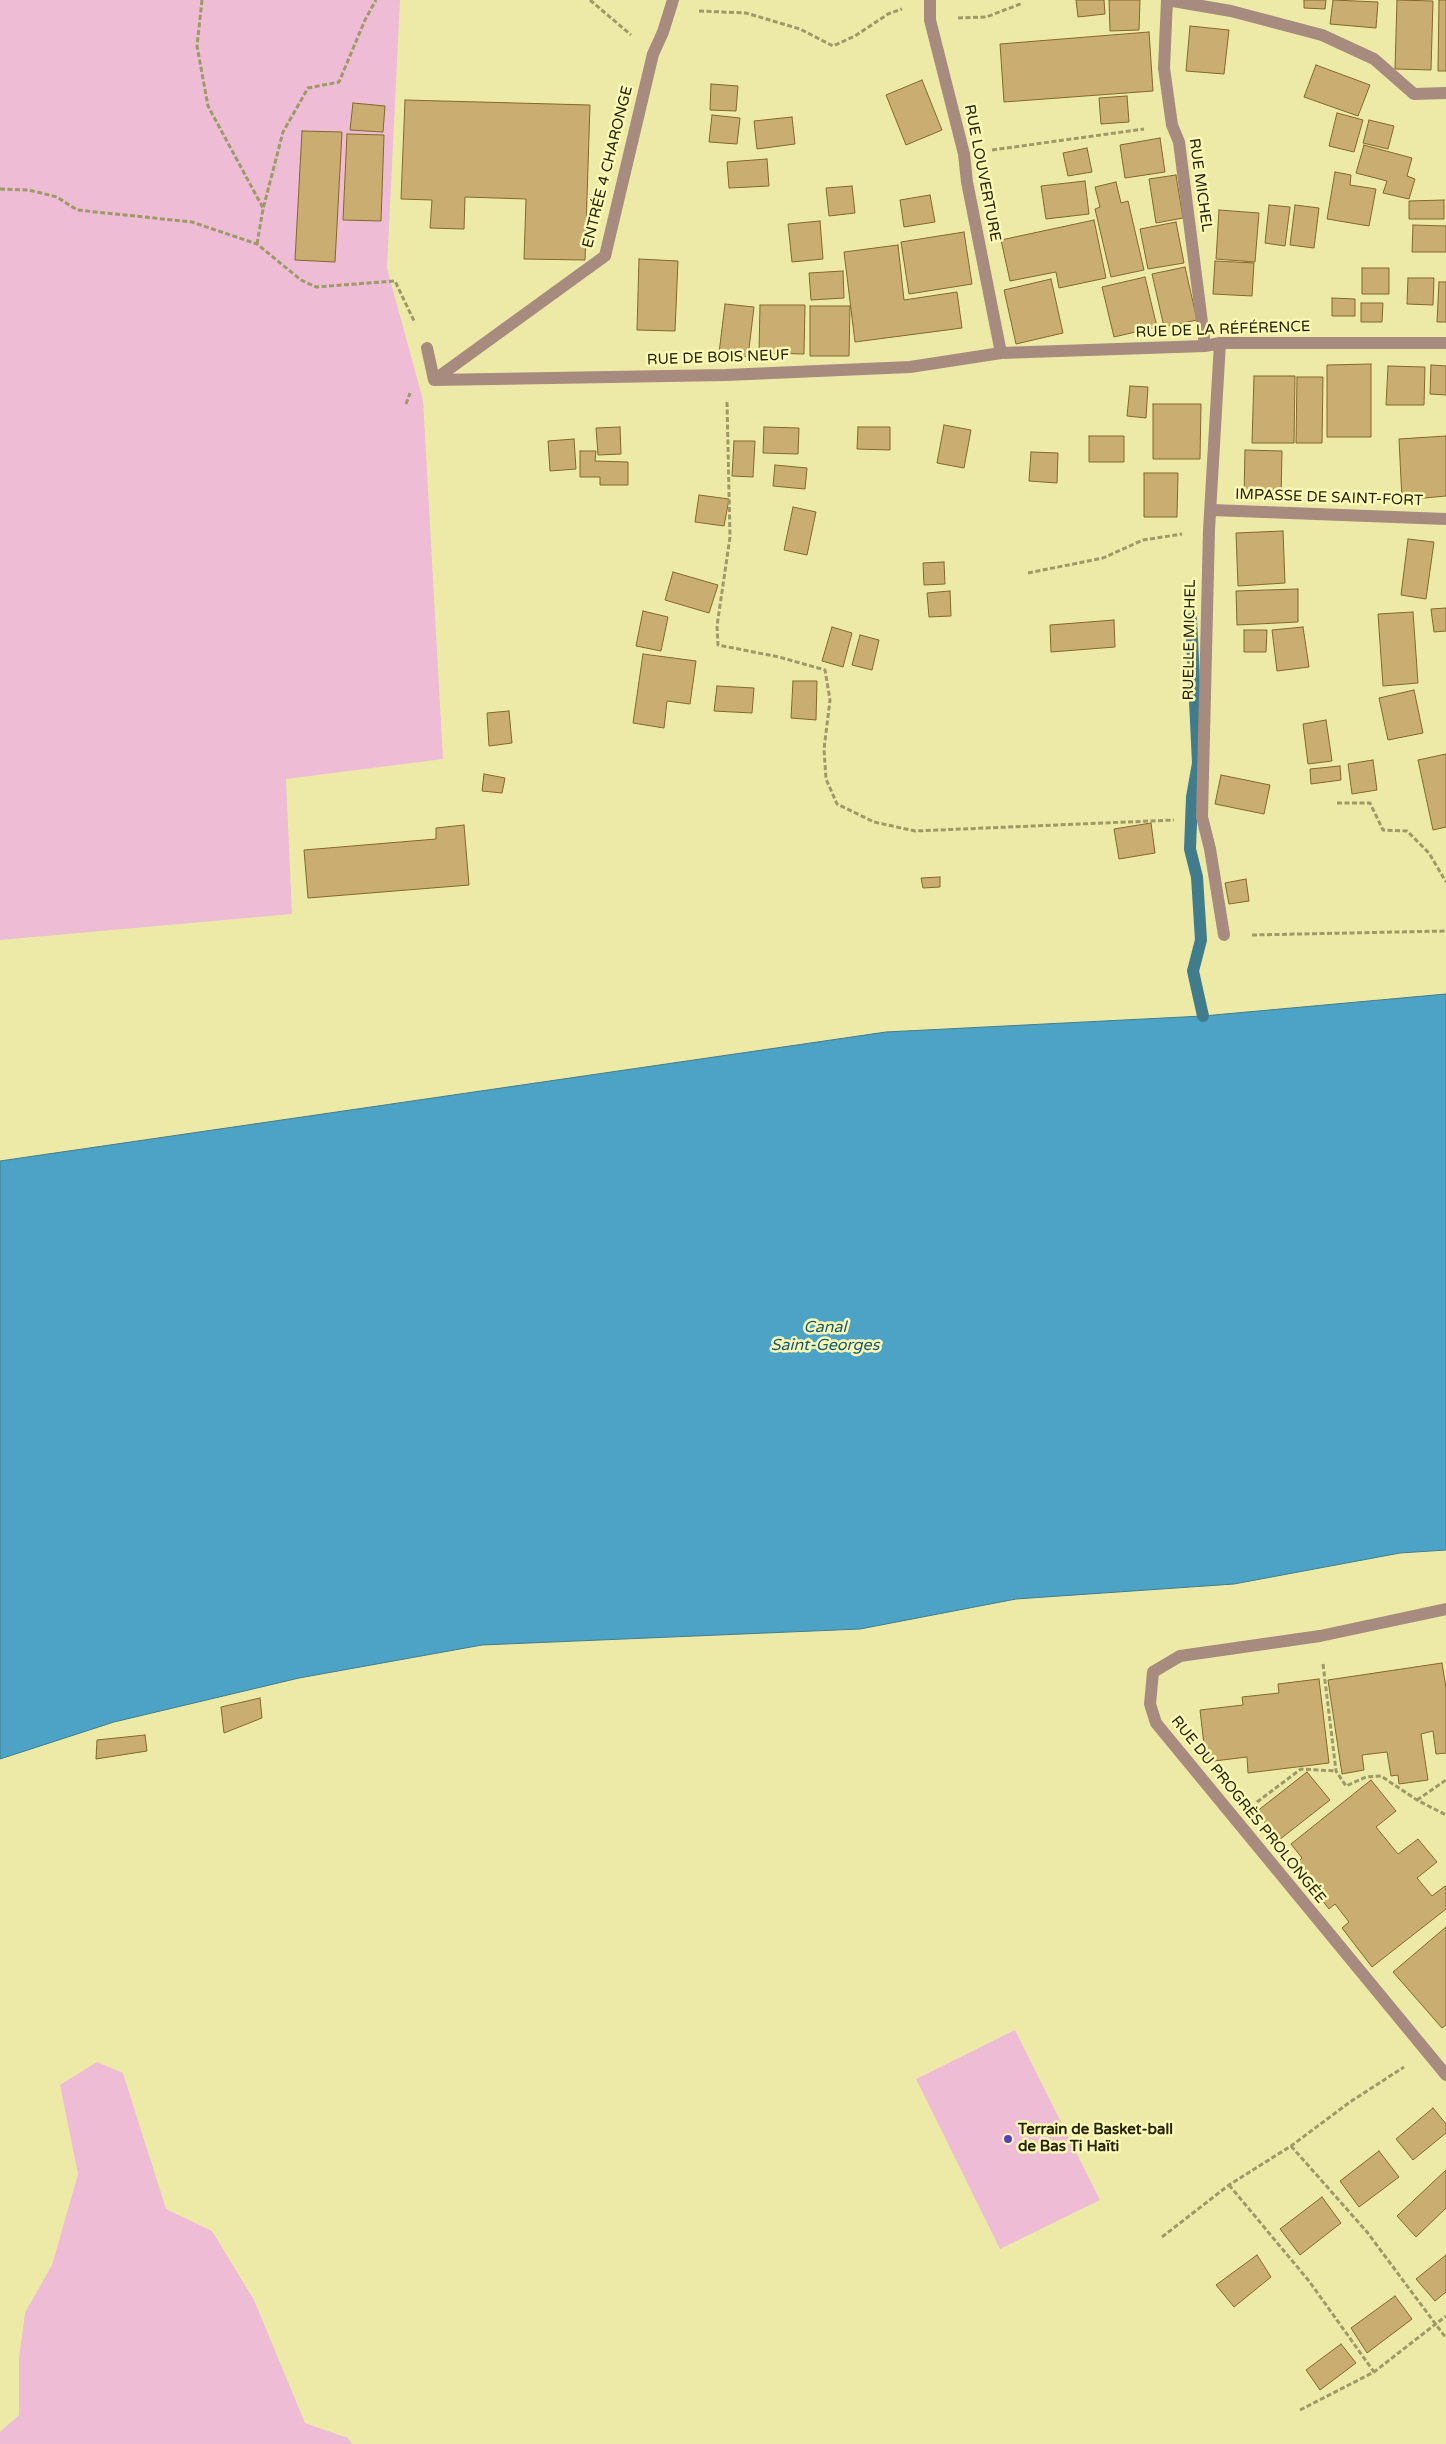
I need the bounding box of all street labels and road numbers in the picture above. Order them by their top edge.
street label: ENTRÉE 4 CHARONGE [579,84,637,250]
street label: RUE LOUVERTURE [960,103,1004,243]
street label: RUE MICHEL [1185,137,1215,233]
street label: RUE DE LA RÉFÉRENCE [1135,318,1311,342]
street label: RUE DE BOIS NEUF [647,347,789,369]
street label: IMPASSE DE SAINT-FORT [1235,486,1423,510]
street label: RUELLE MICHEL [1180,579,1200,701]
street label: RUE DU PROGRÈS PROLONGÉE [1167,1713,1329,1907]

